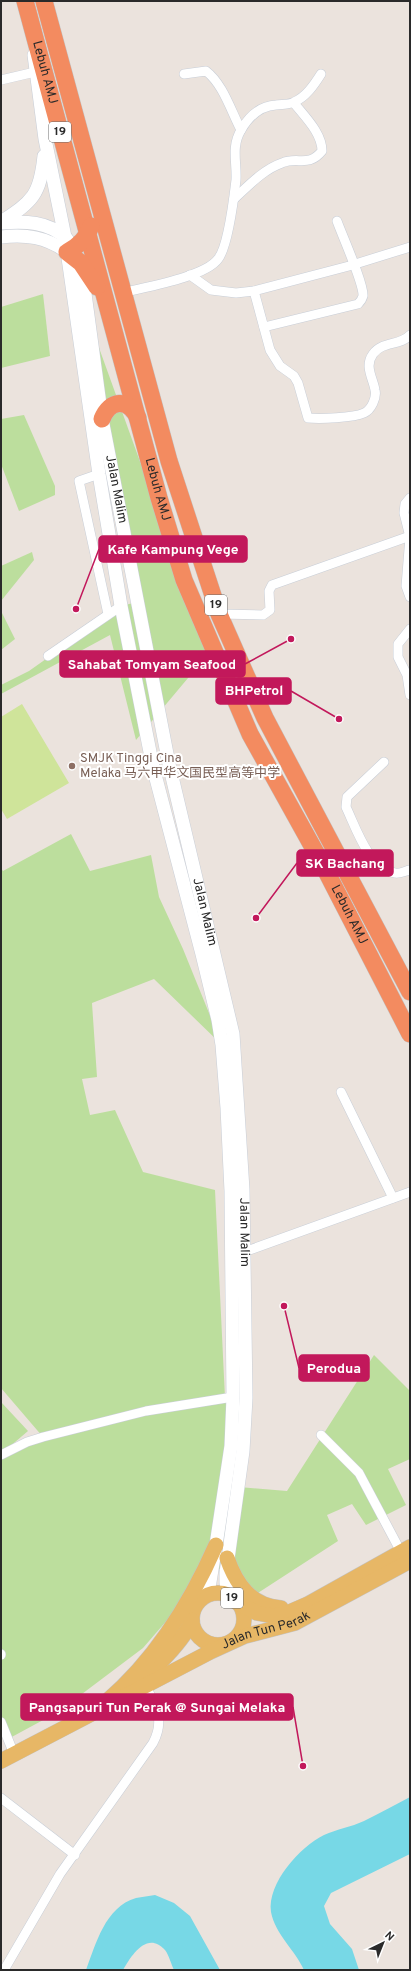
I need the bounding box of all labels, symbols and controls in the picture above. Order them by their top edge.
street label: Lebuh AMJ [28,39,60,106]
road number: 19 [49,122,71,142]
street label: Jalan Malim [101,454,130,525]
street label: Lebuh AMJ [141,456,174,523]
callout: Kafe Kampung Vege [99,536,247,562]
text: Kafe Kampung Vege [108,542,239,559]
road number: 19 [205,595,227,615]
callout: Sahabat Tomyam Seafood [60,651,245,677]
text: Sahabat Tomyam Seafood [68,657,236,674]
callout: BHPetrol [216,678,291,704]
text: BHPetrol [225,683,283,700]
place label: SMJK Tinggi Cina Melaka 马六甲华文国民型高等中学 [80,751,280,782]
marker: SMJK Tinggi Cina Melaka 马六甲华文国民型高等中学 [67,761,77,771]
callout: SK Bachang [297,850,393,876]
text: SK Bachang [305,856,385,873]
street label: Jalan Malim [188,876,220,948]
street label: Lebuh AMJ [327,882,371,947]
street label: Jalan Malim [235,1198,252,1267]
callout: Perodua [299,1355,369,1381]
text: Perodua [307,1361,361,1378]
road number: 19 [221,1588,243,1608]
street label: Jalan Tun Perak [219,1608,314,1654]
callout: Pangsapuri Tun Perak @ Sungai Melaka [21,1694,293,1720]
text: Pangsapuri Tun Perak @ Sungai Melaka [29,1700,285,1717]
north arrow [363,1923,403,1963]
text: N [381,1929,397,1944]

